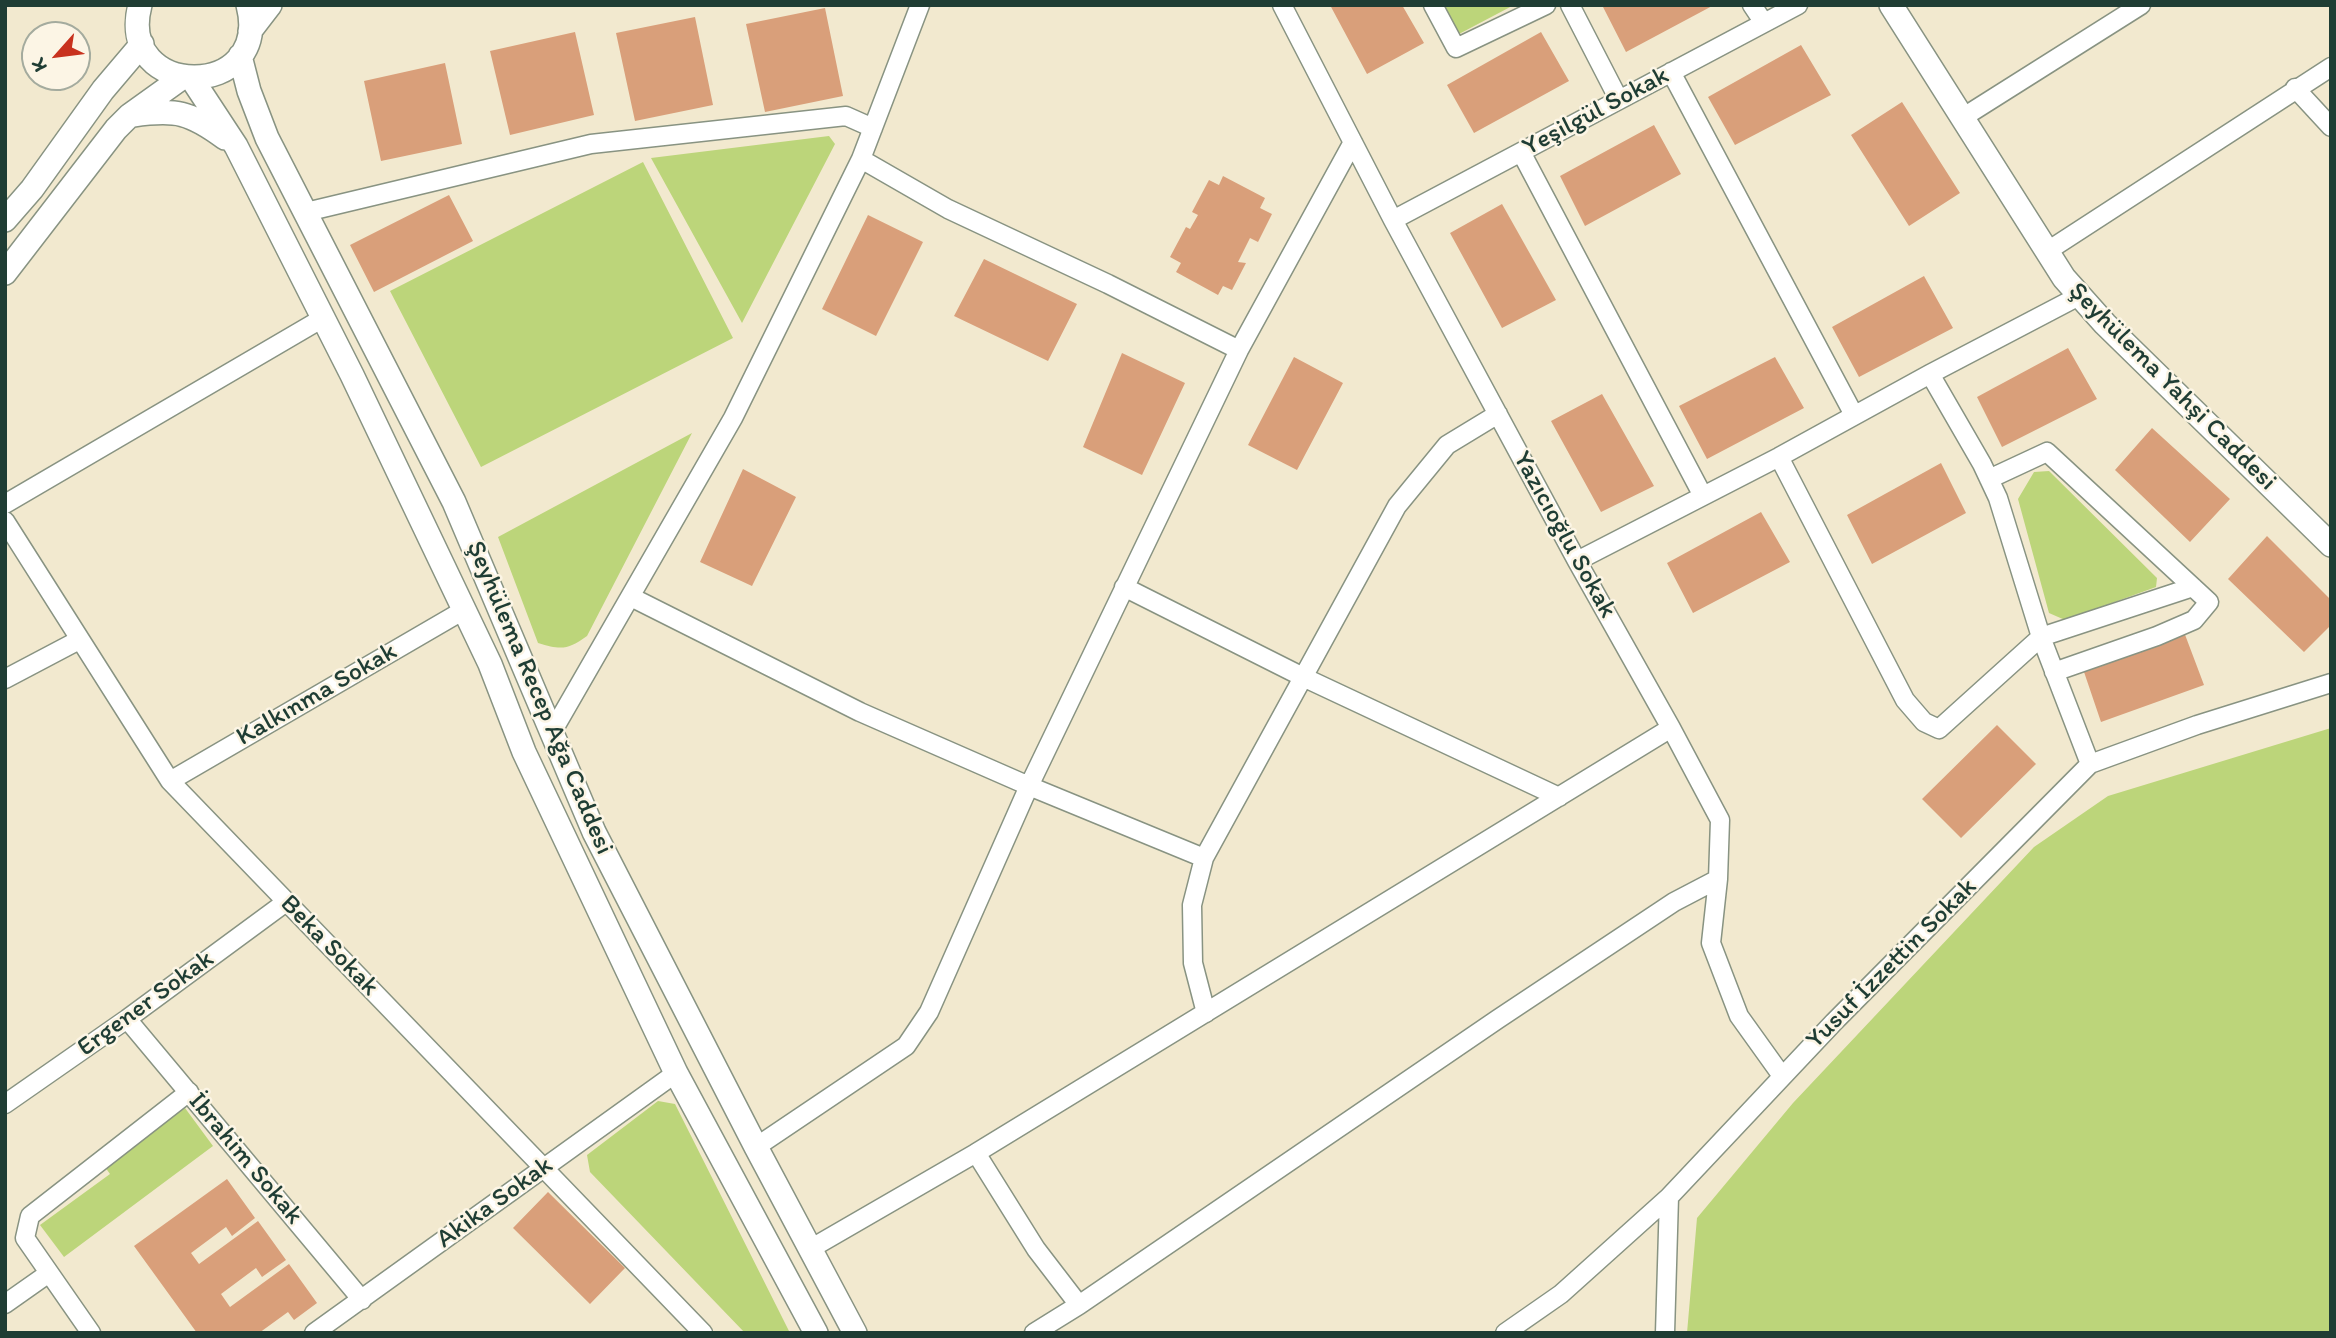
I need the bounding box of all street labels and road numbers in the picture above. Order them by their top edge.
street label: Yeşilgül Sokak [1518,60,1674,164]
street label: Şeyhülema Yahşi Caddesi [2061,276,2283,498]
street label: Yazıcıoğlu Sokak [1505,446,1623,624]
street label: Şeyhülema Recep Ağa Caddesi [459,537,619,859]
street label: Kalkınma Sokak [231,637,403,753]
street label: Yusuf İzzettin Sokak [1800,872,1984,1056]
street label: Beka Sokak [273,889,385,1003]
street label: Ergener Sokak [72,944,220,1064]
street label: İbrahim Sokak [181,1087,309,1231]
street label: Akika Sokak [431,1150,559,1256]

